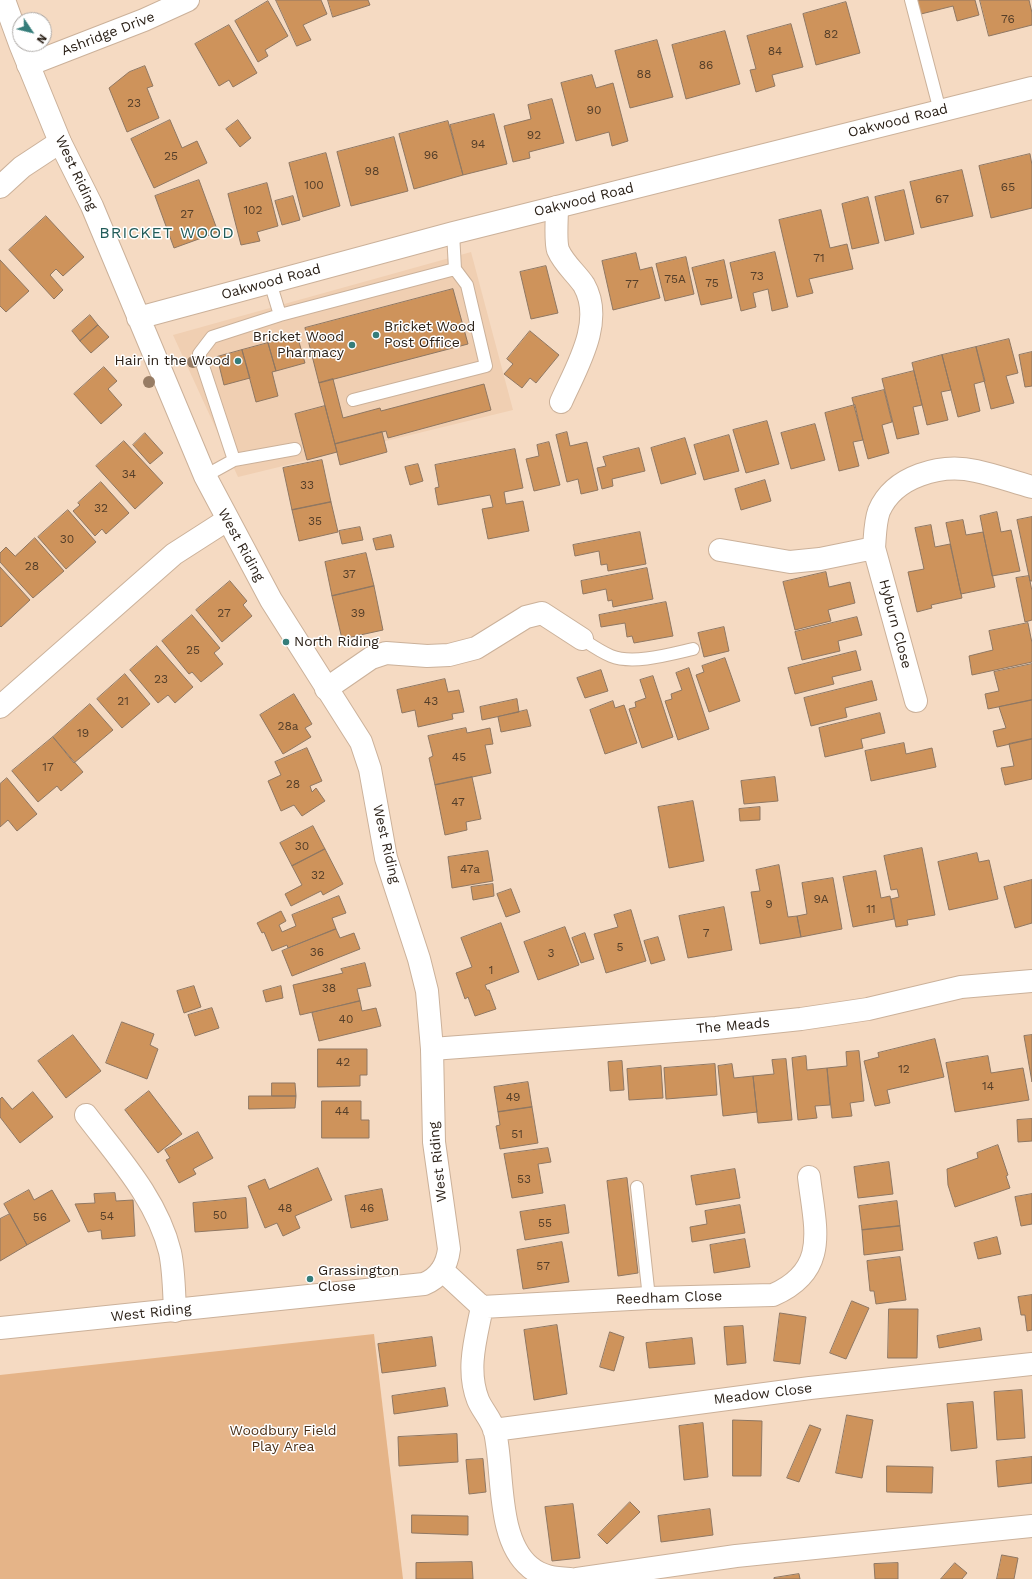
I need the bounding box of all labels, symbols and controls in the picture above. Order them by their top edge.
street label: Ashridge Drive [59,9,157,59]
north arrow [12,12,52,52]
house number: 76 [1001,12,1015,26]
house number: 82 [824,27,838,41]
text: N [34,32,49,46]
house number: 84 [768,44,782,58]
house number: 86 [699,58,713,72]
house number: 88 [637,67,651,81]
house number: 23 [127,96,141,110]
street label: Oakwood Road [846,100,950,142]
house number: 90 [587,103,601,117]
house number: 92 [527,128,541,142]
street label: West Riding [51,133,101,213]
house number: 94 [471,137,485,151]
house number: 96 [424,148,438,162]
house number: 25 [164,149,178,163]
house number: 98 [365,164,379,178]
house number: 100 [304,178,324,192]
street label: Oakwood Road [532,179,636,221]
house number: 65 [1001,180,1015,194]
house number: 67 [935,192,949,206]
house number: 102 [243,203,263,217]
house number: 27 [180,207,194,221]
district label: BRICKET WOOD [99,223,235,243]
house number: 71 [813,251,825,265]
street label: Oakwood Road [219,261,323,303]
house number: 73 [750,269,764,283]
house number: 75A [664,272,686,286]
house number: 75 [705,276,719,290]
house number: 77 [625,277,639,291]
place label: Bricket Wood Post Office [384,319,475,352]
place label: Bricket Wood Pharmacy [253,329,344,362]
marker: Bricket Wood Post Office [371,330,381,340]
marker: Bricket Wood Pharmacy [347,340,357,350]
place label: Hair in the Wood [115,353,230,369]
marker: Hair in the Wood [233,356,243,366]
house number: 34 [122,467,136,481]
house number: 33 [300,478,314,492]
house number: 32 [94,501,108,515]
street label: West Riding [214,506,268,584]
house number: 35 [308,514,322,528]
house number: 30 [60,532,74,546]
house number: 28 [25,559,39,573]
house number: 37 [342,567,356,581]
street label: Hyburn Close [875,577,915,671]
house number: 27 [217,606,231,620]
house number: 39 [351,606,365,620]
place label: North Riding [294,634,379,650]
marker: North Riding [281,637,291,647]
house number: 25 [186,643,200,657]
house number: 23 [154,672,168,686]
house number: 21 [117,694,129,708]
house number: 43 [424,694,438,708]
house number: 28a [277,719,299,733]
house number: 19 [77,726,89,740]
house number: 45 [452,750,466,764]
house number: 17 [42,760,54,774]
house number: 28 [286,777,300,791]
house number: 47 [451,795,465,809]
street label: West Riding [369,803,403,885]
house number: 30 [295,839,309,853]
house number: 47a [460,862,480,876]
house number: 32 [311,868,325,882]
house number: 9A [813,892,829,906]
house number: 9 [765,897,773,911]
house number: 11 [866,902,876,916]
house number: 7 [703,926,709,940]
house number: 5 [617,940,623,954]
house number: 36 [310,945,324,959]
house number: 3 [548,946,554,960]
house number: 1 [489,963,493,977]
house number: 38 [322,981,336,995]
house number: 40 [339,1012,353,1026]
street label: The Meads [696,1014,770,1038]
house number: 42 [336,1055,350,1069]
house number: 12 [898,1062,910,1076]
house number: 14 [982,1079,994,1093]
house number: 49 [506,1090,520,1104]
house number: 44 [335,1104,349,1118]
street label: West Riding [425,1121,451,1203]
house number: 51 [511,1127,523,1141]
house number: 53 [517,1172,531,1186]
house number: 48 [278,1201,292,1215]
house number: 46 [360,1201,374,1215]
house number: 50 [213,1208,227,1222]
house number: 54 [100,1209,114,1223]
house number: 56 [33,1210,47,1224]
house number: 55 [538,1216,552,1230]
house number: 57 [536,1259,550,1273]
place label: Grassington Close [318,1263,399,1296]
marker: Grassington Close [305,1274,315,1284]
street label: Reedham Close [616,1288,722,1308]
street label: West Riding [110,1300,192,1326]
street label: Meadow Close [713,1380,813,1408]
park label: Woodbury Field Play Area [229,1423,337,1456]

